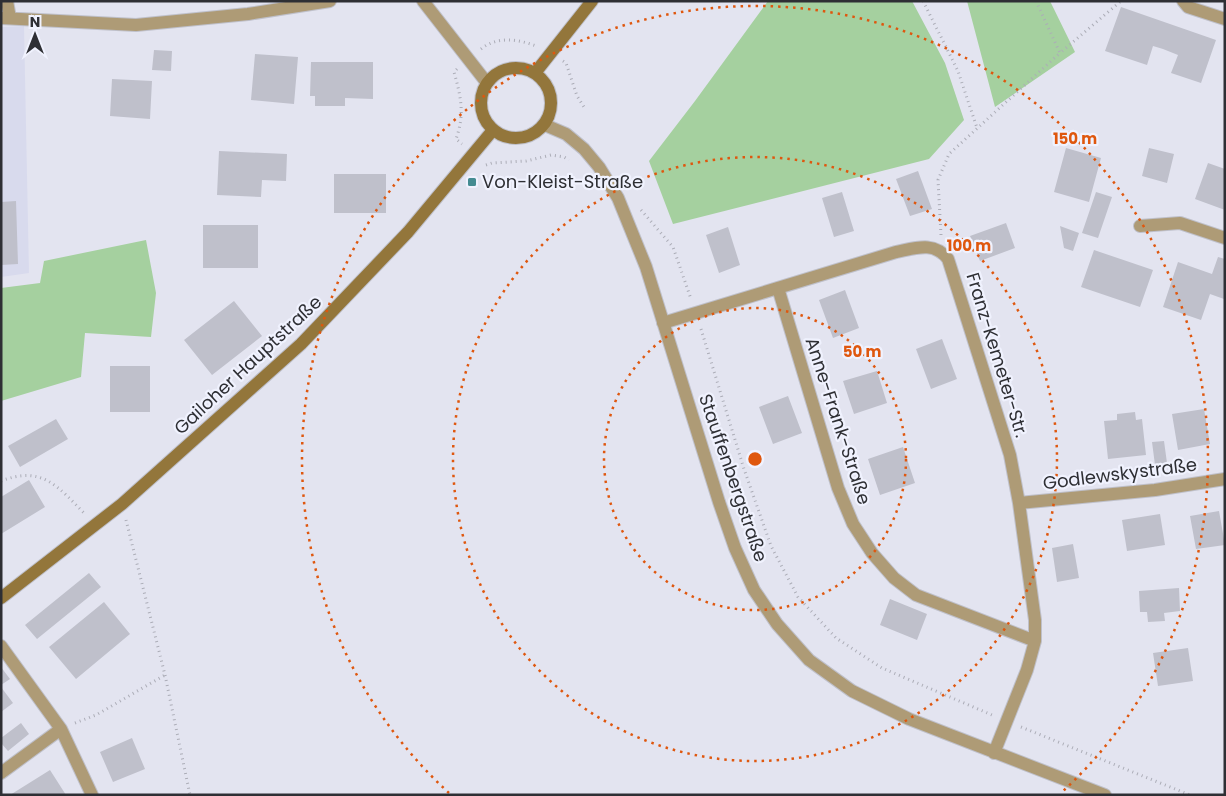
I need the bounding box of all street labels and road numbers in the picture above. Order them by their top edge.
street label: Franz-Kemeter-Str. [960,269,1034,440]
street label: Gailoher Hauptstraße [168,289,327,440]
street label: Anne-Frank-Straße [800,334,877,508]
street label: Stauffenbergstraße [693,391,774,565]
street label: Godlewskystraße [1041,452,1198,495]

